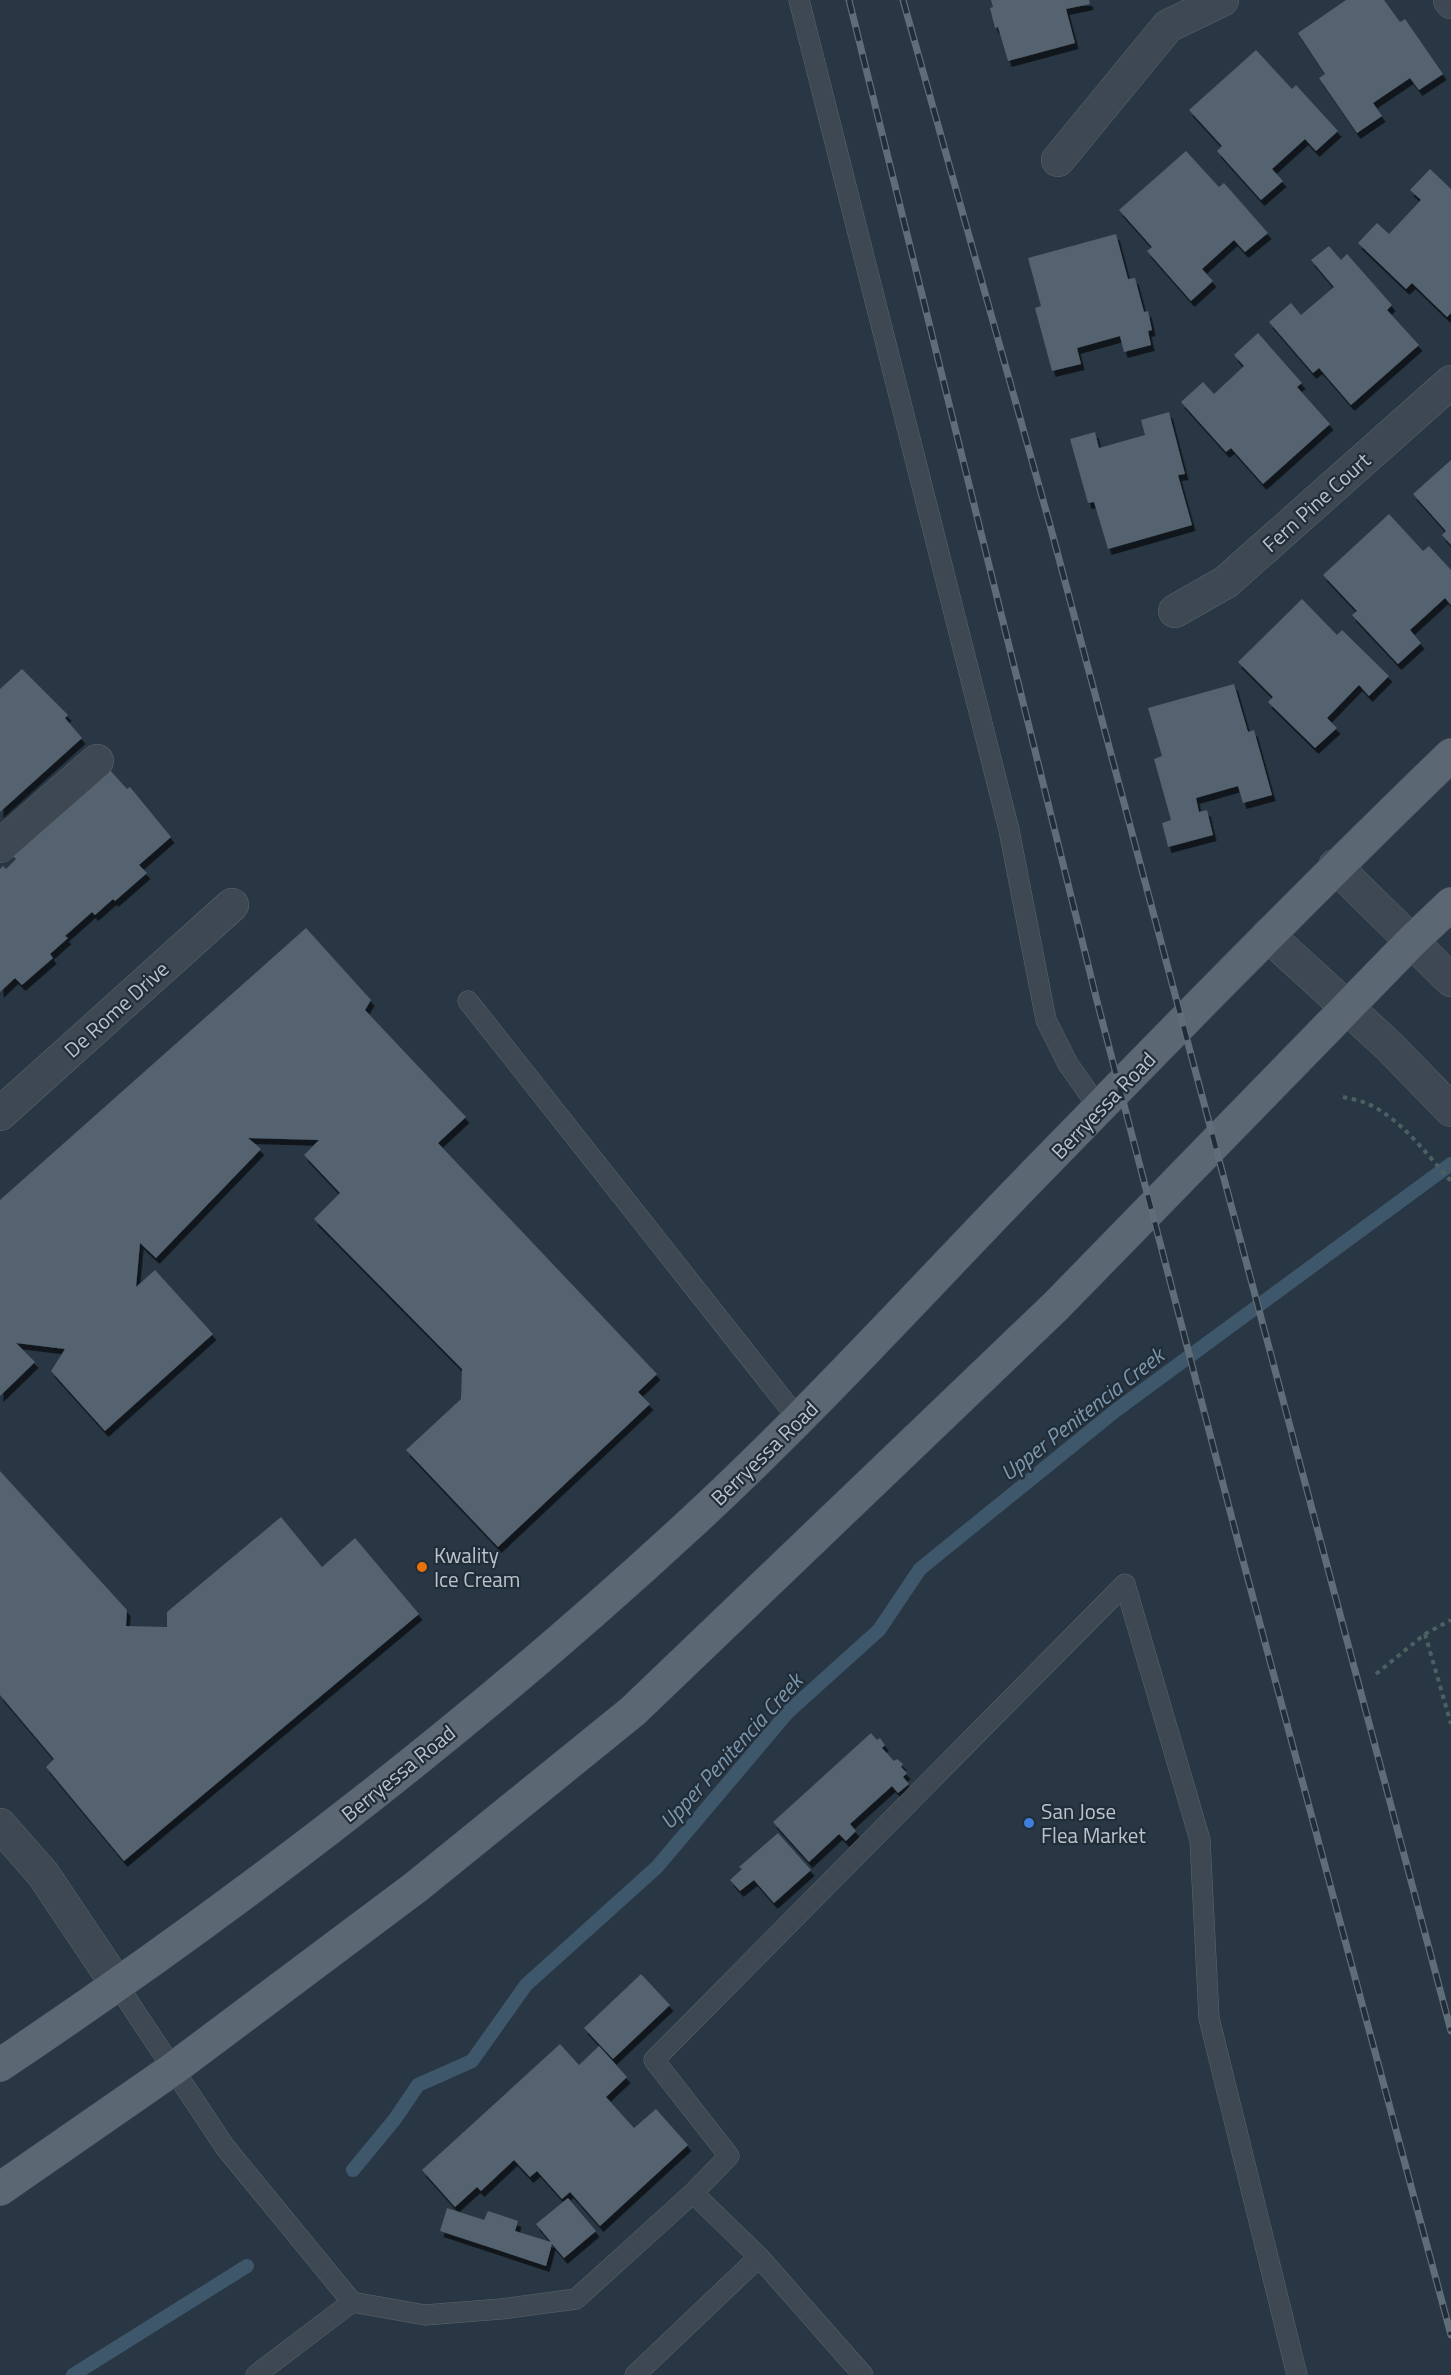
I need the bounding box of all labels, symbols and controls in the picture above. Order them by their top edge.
street label: Fern Pine Court [1255,444,1378,559]
street label: De Rome Drive [57,953,175,1065]
street label: Berryessa Road [1043,1044,1163,1166]
water label: Upper Penitencia Creek [993,1338,1173,1489]
street label: Berryessa Road [703,1393,825,1513]
place label: Kwality Ice Cream [434,1539,520,1595]
marker: Kwality Ice Cream [415,1560,429,1574]
water label: Upper Penitencia Creek [652,1664,812,1837]
street label: Berryessa Road [334,1717,462,1829]
place label: San Jose Flea Market [1041,1795,1146,1851]
marker: San Jose Flea Market [1022,1816,1036,1830]

